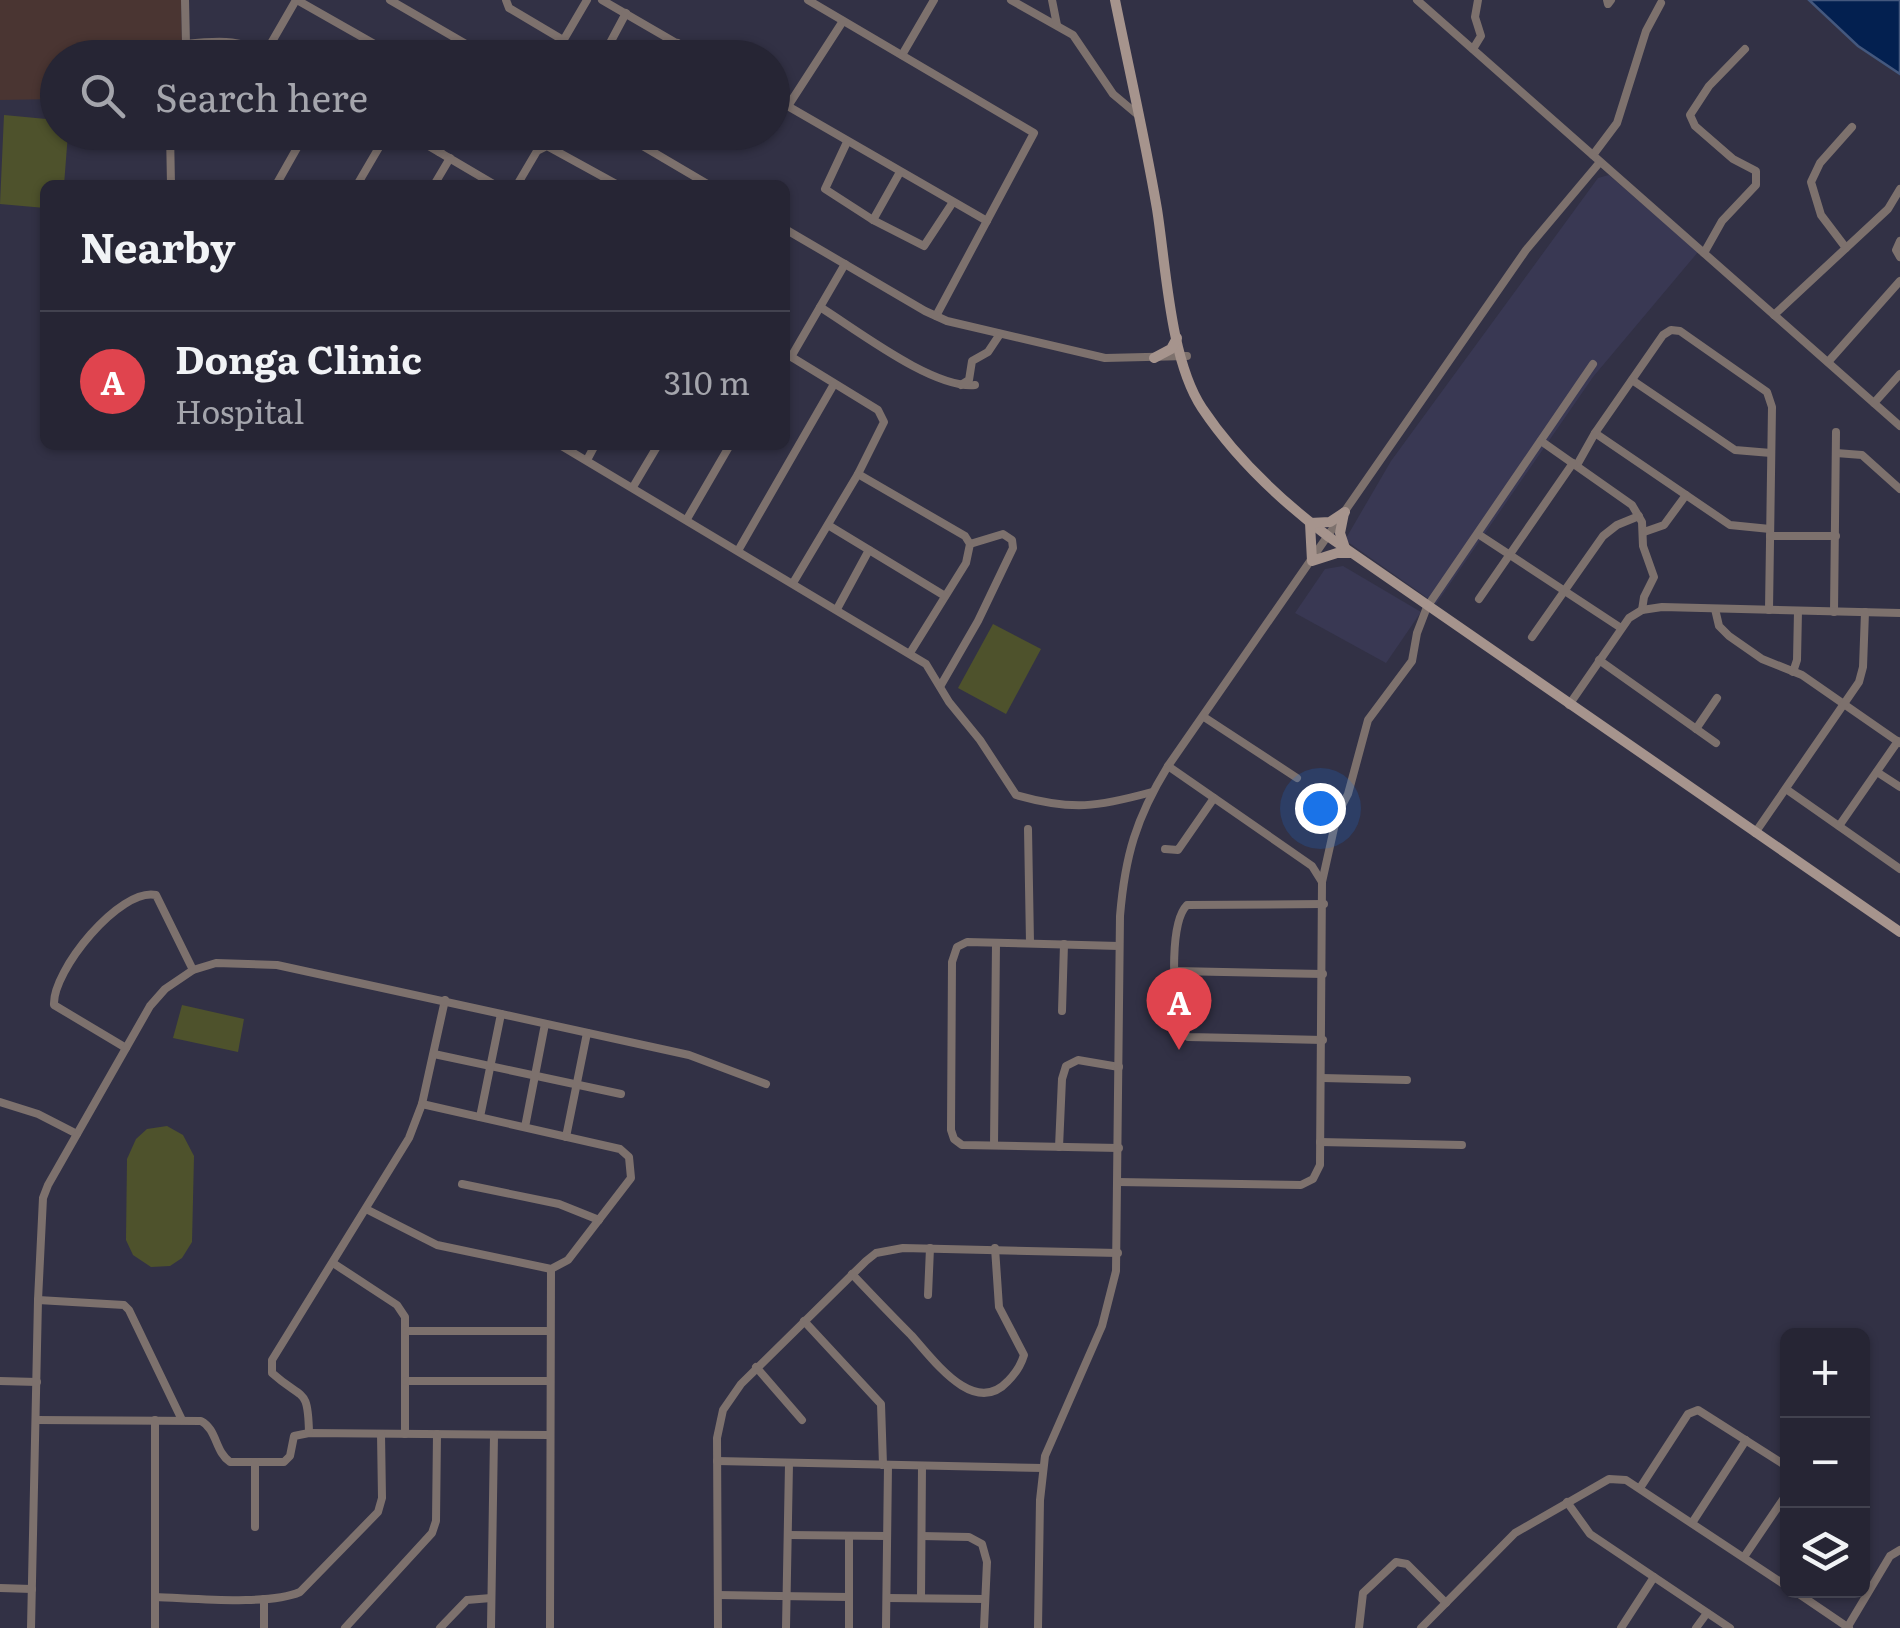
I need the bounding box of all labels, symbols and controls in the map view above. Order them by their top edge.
search box [40,40,790,150]
text: Search here [155,67,368,124]
icon: search [75,68,130,123]
text: Nearby [80,214,236,276]
text: Donga Clinic [175,329,422,386]
text: A [100,357,125,405]
text: 310 m [664,357,750,405]
text: Hospital [175,386,304,434]
your location [1295,783,1346,834]
pin: A [1146,968,1212,1050]
map controls [1780,1328,1870,1598]
button: + [1780,1328,1870,1418]
button: − [1780,1418,1870,1508]
button: layers [1780,1508,1870,1598]

